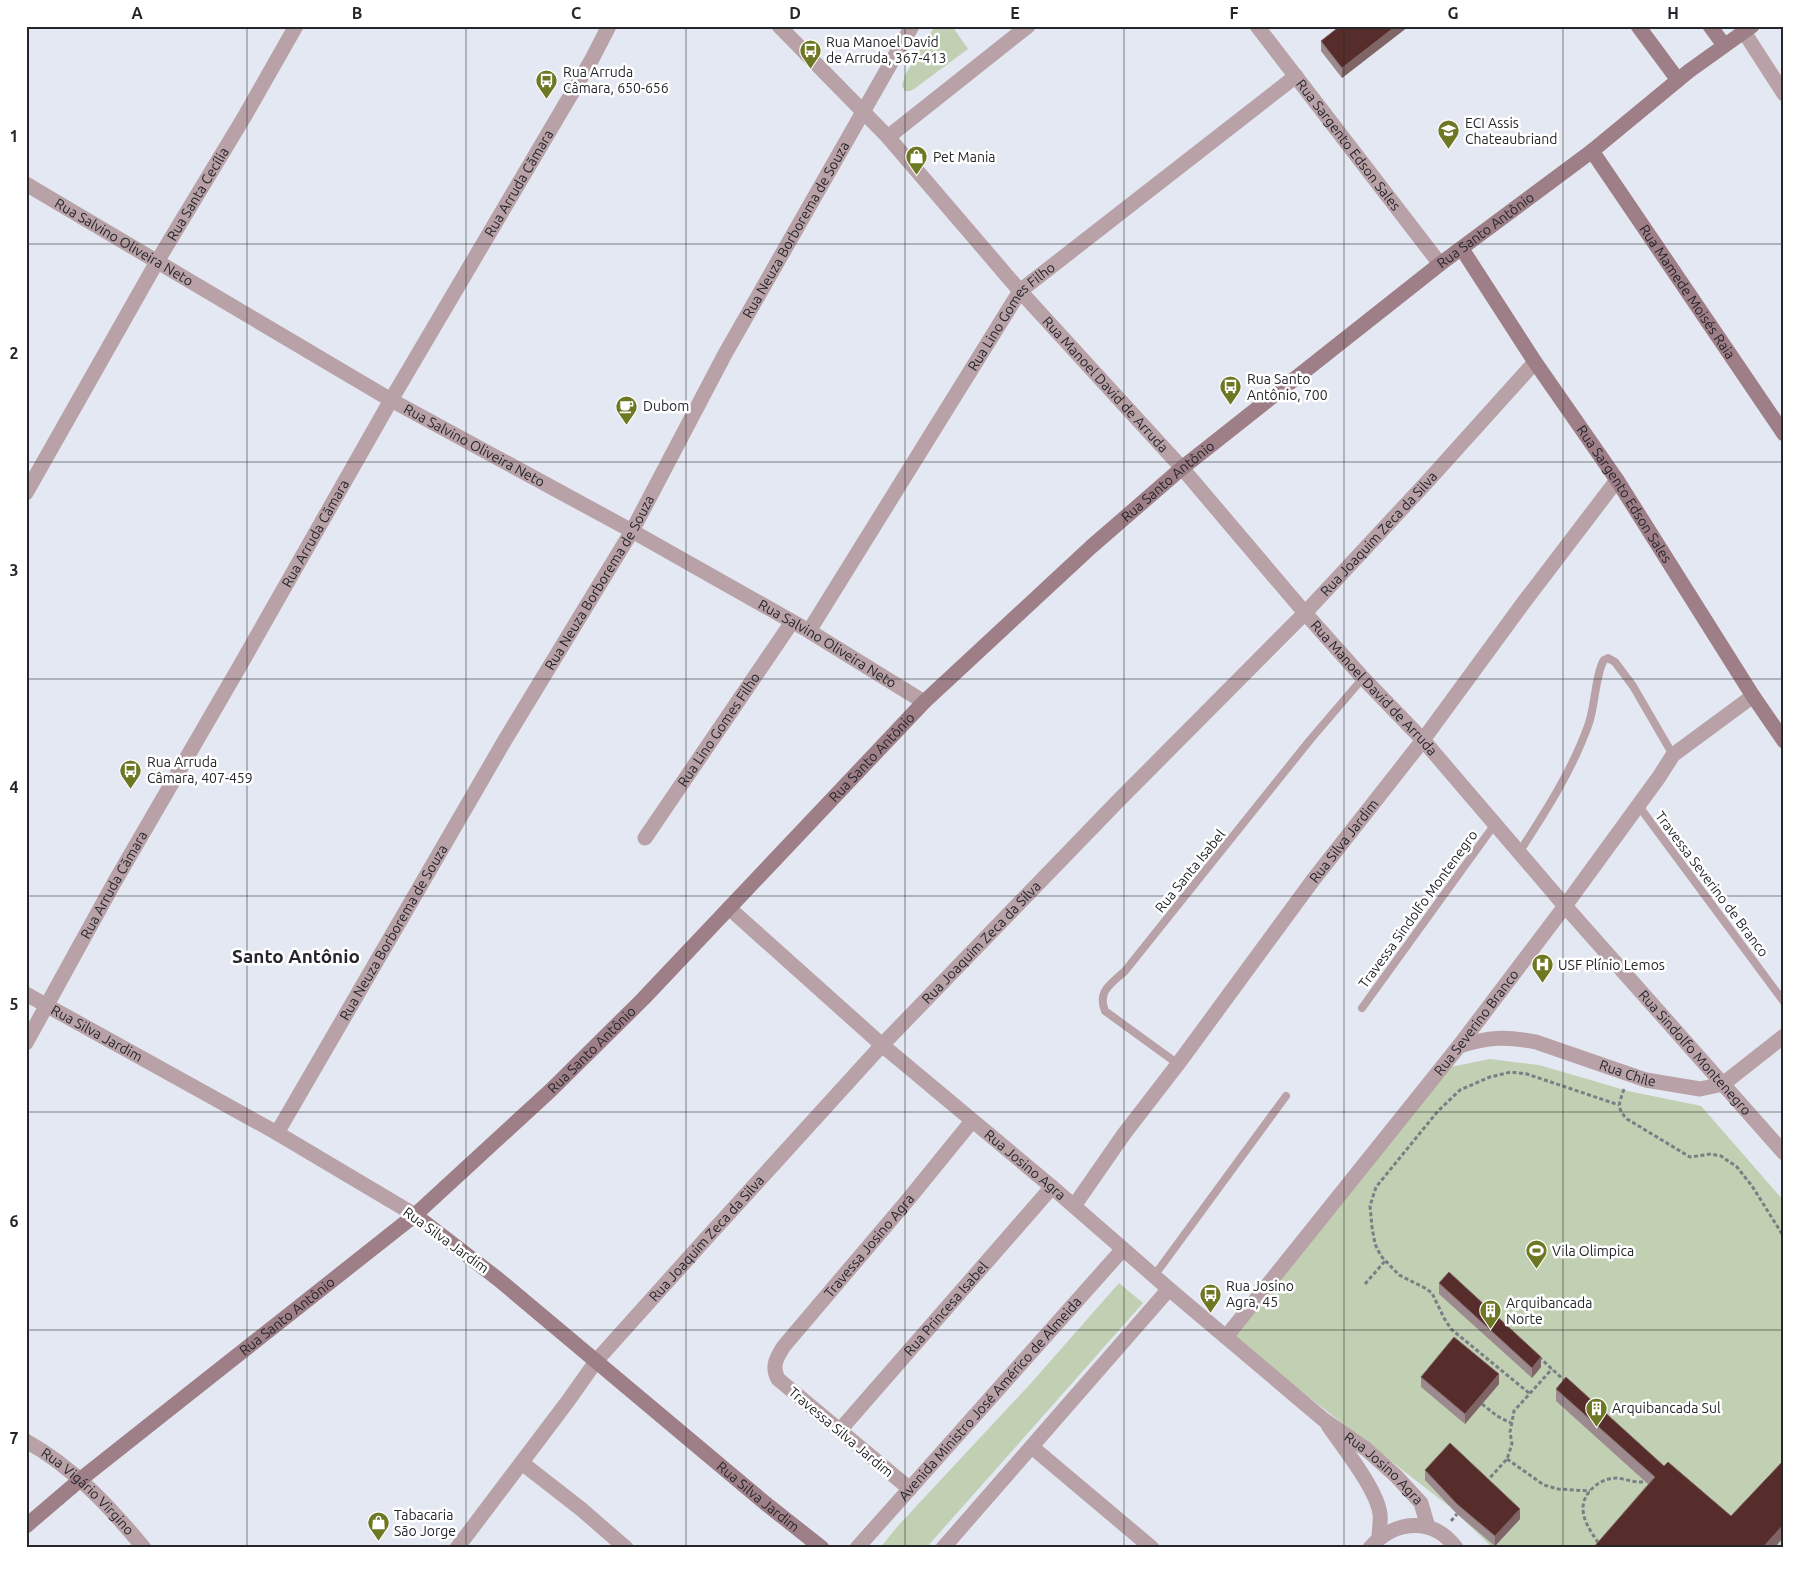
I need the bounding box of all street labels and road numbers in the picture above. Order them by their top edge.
street label: Rua Sargento Edson Sales [1293,76,1404,214]
street label: Rua Arruda Cãmara [481,127,556,239]
street label: Rua Neuza Borborema de Souza [739,139,852,321]
street label: Rua Santa Cecília [164,144,232,243]
street label: Rua Santo Antônio [1434,189,1537,272]
street label: Rua Salvino Oliveira Neto [52,195,196,289]
street label: Rua Mamede Moisés Raia [1636,221,1739,362]
street label: Rua Lino Gomes Filho [965,259,1058,374]
street label: Rua Manoel David de Arruda [1039,313,1172,456]
street label: Rua Salvino Oliveira Neto [401,401,548,490]
street label: Rua Sargento Edson Sales [1573,422,1675,566]
street label: Rua Santo Antônio [1118,437,1218,525]
street label: Rua Joaquim Zeca da Silva [1317,468,1440,599]
street label: Rua Arruda Cãmara [278,477,352,590]
street label: Rua Neuza Borborema de Souza [541,492,657,673]
street label: Rua Salvino Oliveira Neto [756,596,899,691]
street label: Rua Manoel David de Arruda [1307,617,1441,759]
street label: Rua Lino Gomes Filho [674,670,763,790]
street label: Rua Santo Antônio [826,709,918,805]
street label: Rua Silva Jardim [1306,796,1381,886]
street label: Travessa Severino de Branco [1652,808,1772,960]
street label: Rua Santa Isabel [1152,826,1229,916]
street label: Travessa Sindolfo Montenegro [1355,827,1481,991]
street label: Rua Arruda Cãmara [77,828,150,941]
street label: Rua Neuza Borborema de Souza [336,842,451,1023]
street label: Rua Joaquim Zeca da Silva [919,878,1044,1007]
street label: Rua Severino Branco [1431,966,1522,1079]
street label: Rua Sindolfo Montenegro [1635,987,1755,1118]
street label: Rua Silva Jardim [48,1002,145,1065]
street label: Rua Santo Antônio [544,1003,639,1097]
street label: Rua Chile [1597,1057,1657,1090]
street label: Rua Josino Agra [981,1126,1069,1203]
street label: Rua Joaquim Zeca da Silva [646,1172,767,1305]
street label: Travessa Josino Agra [821,1191,917,1301]
street label: Rua Silva Jardim [400,1204,492,1276]
street label: Rua Princesa Isabel [901,1258,991,1359]
street label: Rua Santo Antônio [236,1274,338,1359]
street label: Avenida Ministro José Américo de Almeida [895,1293,1085,1504]
street label: Travessa Silva Jardim [785,1384,897,1480]
street label: Rua Josino Agra [1341,1429,1426,1508]
street label: Rua Vigário Virgino [38,1444,137,1538]
street label: Rua Silva Jardim [714,1458,803,1535]

